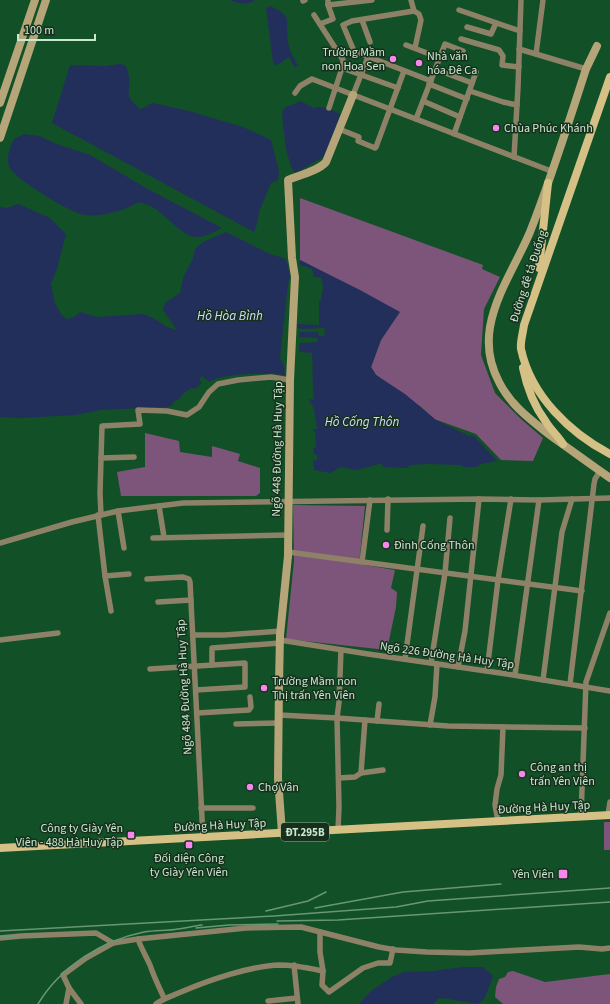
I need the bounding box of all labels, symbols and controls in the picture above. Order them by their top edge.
scale bar [18,16,95,42]
text: 100 m [24,22,54,39]
place label: Trường Mầm non Hoa Sen [321,44,385,75]
place label: Nhà văn hóa Đê Ca [427,48,477,79]
marker: Trường Mầm non Hoa Sen [388,54,398,64]
marker: Nhà văn hóa Đê Ca [414,58,424,68]
place label: Chùa Phúc Khánh [504,120,593,137]
marker: Chùa Phúc Khánh [491,123,501,133]
street label: Đường đê tả Đuống [506,228,551,325]
water label: Hồ Hòa Bình [197,307,263,325]
street label: Ngõ 448 Đường Hà Huy Tập [268,381,287,517]
water label: Hồ Cống Thôn [325,413,399,431]
place label: Đình Cống Thôn [394,537,474,554]
marker: Đình Cống Thôn [381,540,391,550]
street label: Ngõ 484 Đường Hà Huy Tập [172,619,197,755]
street label: Ngõ 226 Đường Hà Huy Tập [379,638,515,673]
place label: Trường Mầm non Thị trấn Yên Viên [272,673,357,704]
marker: Trường Mầm non Thị trấn Yên Viên [259,683,269,693]
place label: Công an thị trấn Yên Viên [530,759,595,790]
marker: Công an thị trấn Yên Viên [517,769,527,779]
place label: Chợ Vân [258,779,299,796]
marker: Chợ Vân [245,782,255,792]
street label: Đường Hà Huy Tập [497,797,591,818]
street label: Đường Hà Huy Tập [173,815,267,836]
place label: Công ty Giày Yên Viên - 488 Hà Huy Tập [16,820,123,851]
road number: ĐT.295B [281,823,329,841]
marker: Công ty Giày Yên Viên - 488 Hà Huy Tập [126,830,136,840]
marker: Đối diện Công ty Giày Yên Viên [184,840,194,850]
place label: Đối diện Công ty Giày Yên Viên [150,850,228,881]
place label: Yên Viên [511,866,554,883]
marker: Yên Viên [557,868,569,880]

